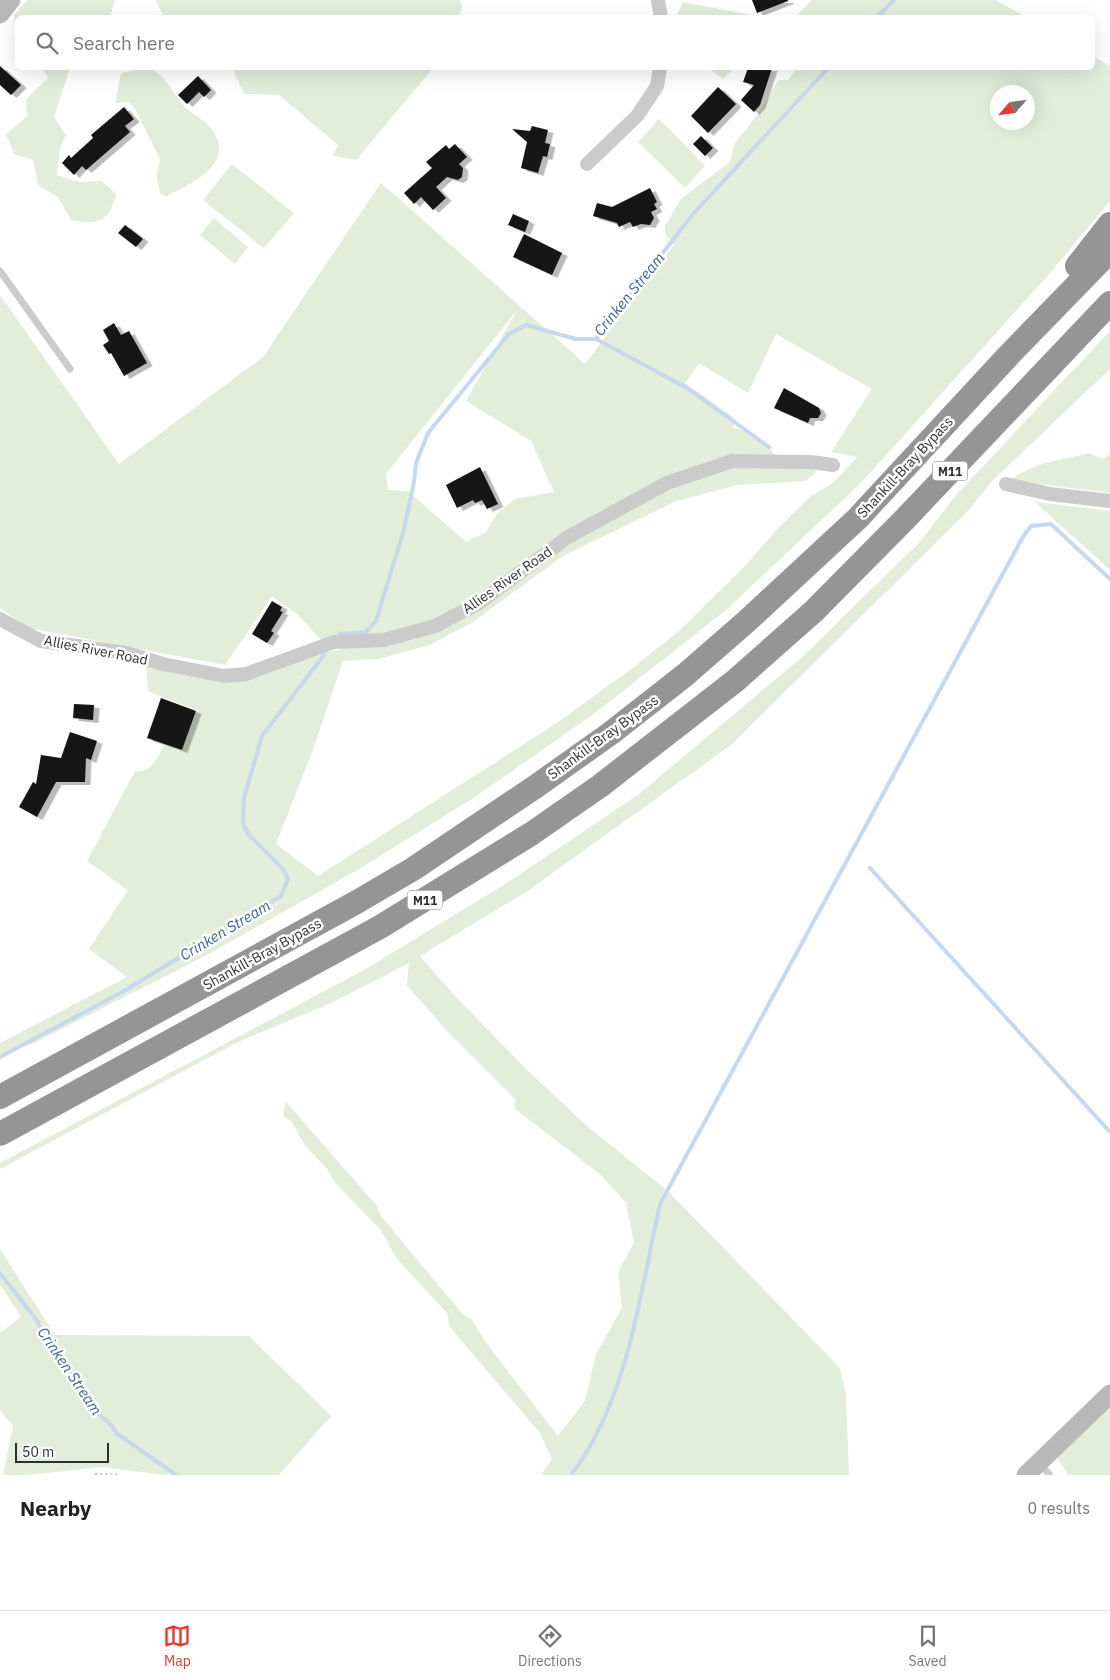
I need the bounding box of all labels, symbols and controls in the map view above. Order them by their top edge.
search box [15,15,1095,70]
icon: search [33,29,61,57]
text: Search here [73,31,175,55]
north arrow [990,85,1035,130]
water label: Crinken Stream [590,248,668,340]
street label: Shankill-Bray Bypass [853,412,957,522]
road number: M11 [932,462,968,481]
street label: Allies River Road [459,542,555,618]
street label: Allies River Road [43,631,149,669]
street label: Shankill-Bray Bypass [544,691,662,783]
road number: M11 [408,890,442,910]
water label: Crinken Stream [176,896,274,964]
street label: Shankill-Bray Bypass [200,914,324,994]
water label: Crinken Stream [34,1323,106,1419]
scale bar [15,1440,109,1463]
text: 50 m [22,1443,54,1461]
text: Nearby [20,1494,91,1522]
text: 0 results [1027,1498,1090,1518]
tab: Map [163,1622,191,1670]
tab: Directions [518,1622,582,1670]
tab: Saved [909,1622,947,1670]

